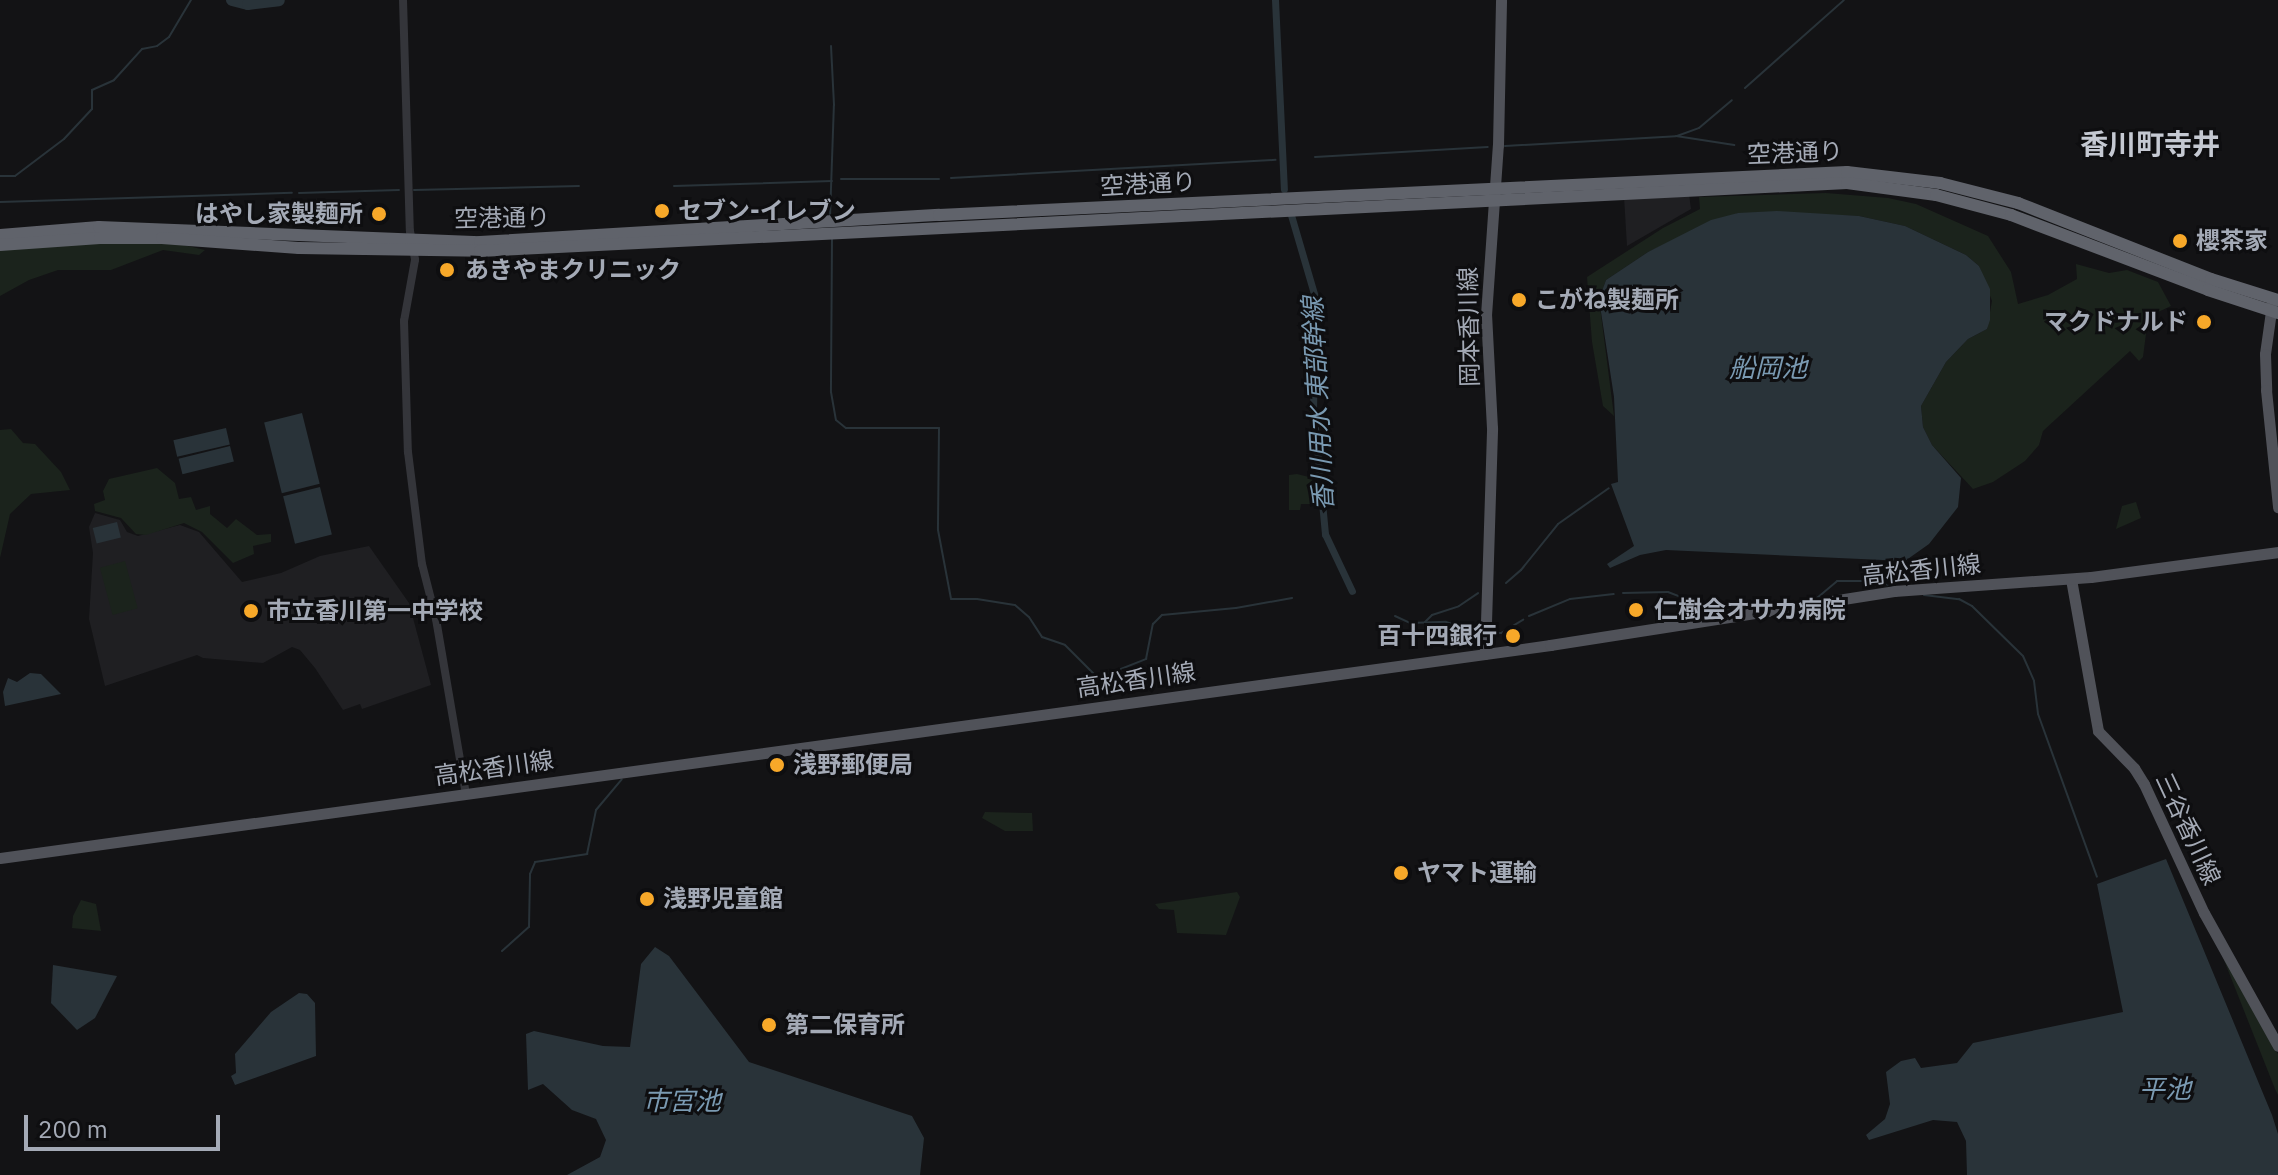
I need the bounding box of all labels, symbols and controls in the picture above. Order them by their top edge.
district label: 香川町寺井 [2080,127,2220,161]
street label: 空港通り [1747,137,1843,169]
street label: 空港通り [1099,167,1197,201]
place label: セブン-イレブン [678,197,856,225]
place label: はやし家製麺所 [195,200,363,228]
marker: セブン-イレブン [653,202,671,220]
street label: 空港通り [454,203,550,233]
marker: はやし家製麺所 [370,205,388,223]
place label: 櫻茶家 [2196,227,2268,255]
marker: 櫻茶家 [2171,232,2189,250]
place label: あきやまクリニック [465,256,681,284]
marker: あきやまクリニック [436,259,458,281]
street label: 岡本香川線 [1454,267,1484,387]
place label: こがね製麺所 [1535,286,1679,314]
marker: こがね製麺所 [1510,291,1528,309]
water label: 香川用水 東部幹線 [1297,296,1339,512]
place label: マクドナルド [2044,308,2188,336]
marker: マクドナルド [2195,313,2213,331]
water label: 船岡池 [1729,352,1807,384]
street label: 高松香川線 [1860,549,1982,591]
place label: 仁樹会オサカ病院 [1654,596,1846,624]
place label: 市立香川第一中学校 [267,597,483,625]
marker: 仁樹会オサカ病院 [1625,599,1647,621]
marker: 市立香川第一中学校 [242,602,260,620]
place label: 百十四銀行 [1377,622,1497,650]
marker: 百十四銀行 [1504,627,1522,645]
street label: 高松香川線 [1075,657,1197,703]
street label: 高松香川線 [433,745,555,791]
place label: 浅野郵便局 [793,751,913,779]
marker: 浅野郵便局 [768,756,786,774]
street label: 三谷香川線 [2150,769,2226,889]
place label: ヤマト運輸 [1417,859,1537,887]
marker: ヤマト運輸 [1392,864,1410,882]
place label: 浅野児童館 [663,885,783,913]
marker: 浅野児童館 [638,890,656,908]
place label: 第二保育所 [785,1011,905,1039]
marker: 第二保育所 [760,1016,778,1034]
water label: 平池 [2139,1073,2191,1105]
water label: 市宮池 [643,1085,721,1117]
scale bar [28,1099,224,1149]
text: 200 m [38,1113,108,1145]

